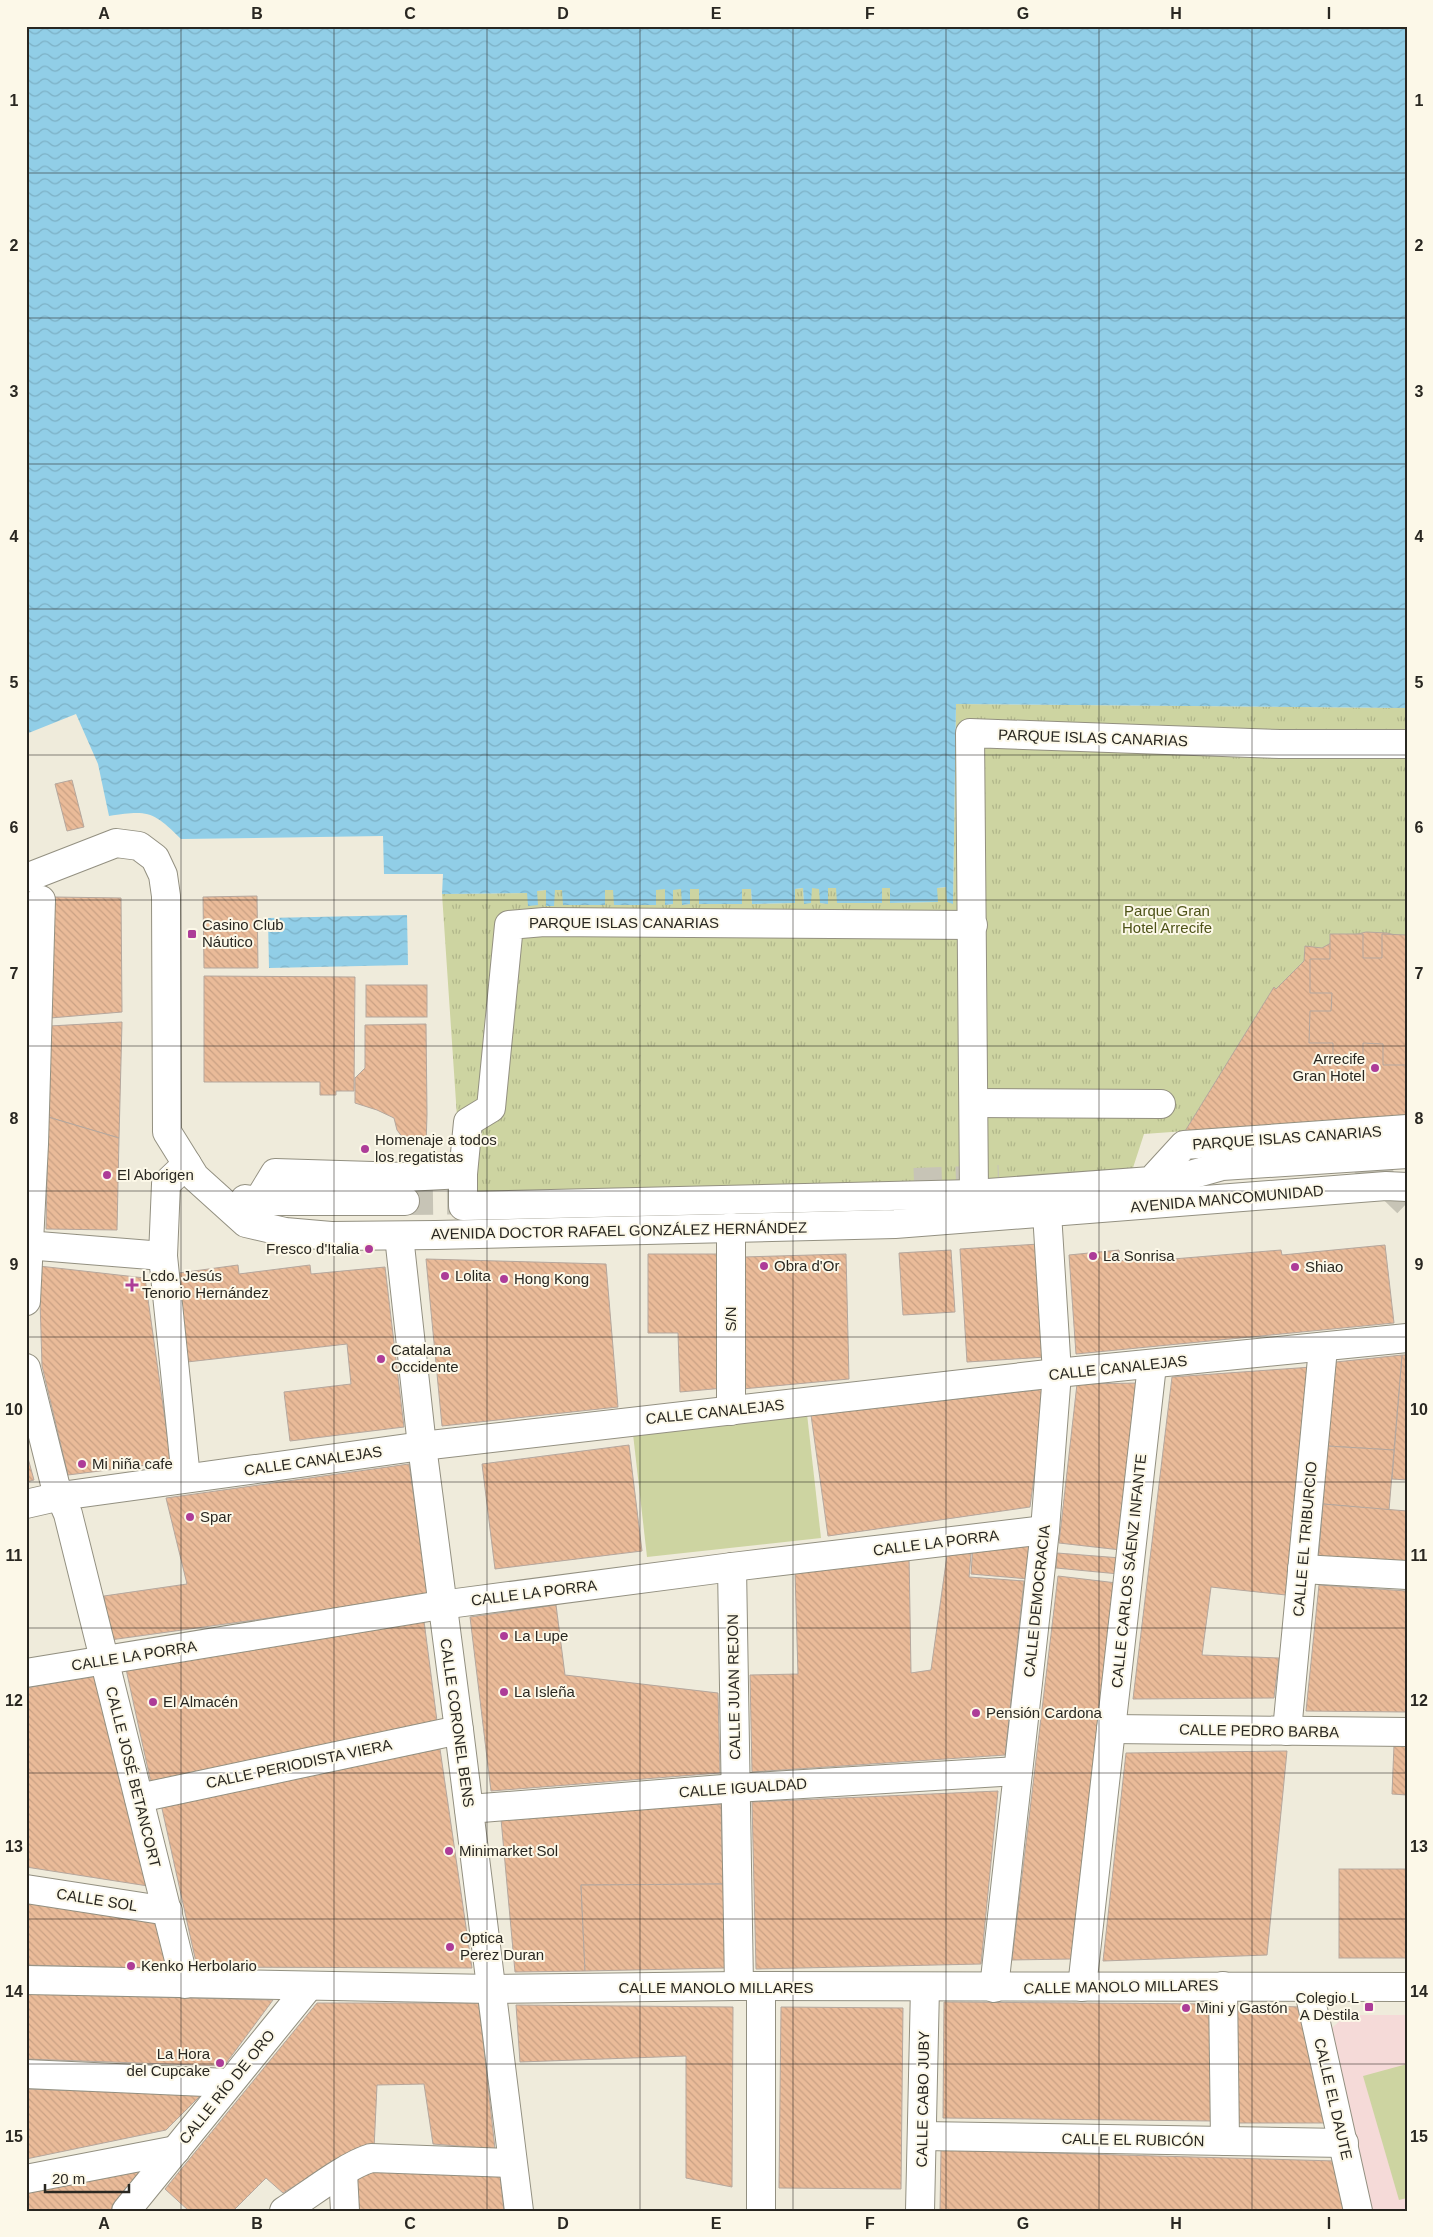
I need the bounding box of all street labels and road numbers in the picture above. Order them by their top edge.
street label: PARQUE ISLAS CANARIAS [998,726,1188,749]
street label: PARQUE ISLAS CANARIAS [529,914,719,931]
street label: PARQUE ISLAS CANARIAS [1192,1122,1382,1153]
street label: AVENIDA MANCOMUNIDAD [1130,1182,1324,1215]
street label: AVENIDA DOCTOR RAFAEL GONZÁLEZ HERNÁNDEZ [431,1219,807,1242]
street label: S/N [722,1306,739,1332]
street label: CALLE CANALEJAS [1048,1352,1188,1383]
street label: CALLE CANALEJAS [645,1396,785,1427]
street label: CALLE CANALEJAS [243,1442,383,1479]
street label: CALLE CARLOS SÁENZ INFANTE [1108,1453,1149,1689]
street label: CALLE EL TRIBURCIO [1289,1461,1320,1617]
street label: CALLE DEMOCRACIA [1020,1524,1053,1678]
street label: CALLE LA PORRA [872,1526,1000,1559]
street label: CALLE LA PORRA [470,1576,598,1609]
street label: CALLE JUAN REJON [724,1614,743,1760]
street label: CALLE LA PORRA [70,1637,198,1674]
street label: CALLE CORONEL BENS [437,1637,478,1808]
street label: CALLE JOSÉ BETANCORT [103,1685,164,1869]
street label: CALLE PEDRO BARBA [1179,1721,1339,1740]
street label: CALLE PERIODISTA VIERA [204,1735,393,1792]
street label: CALLE IGUALDAD [678,1775,808,1800]
street label: CALLE SOL [55,1885,139,1914]
street label: CALLE MANOLO MILLARES [1023,1976,1219,1997]
street label: CALLE MANOLO MILLARES [618,1979,814,1996]
street label: CALLE RÍO DE ORO [175,2026,278,2147]
street label: CALLE CABO JUBY [913,2030,932,2167]
street label: CALLE EL DAUTE [1311,2036,1356,2161]
street label: CALLE EL RUBICÓN [1061,2130,1205,2149]

